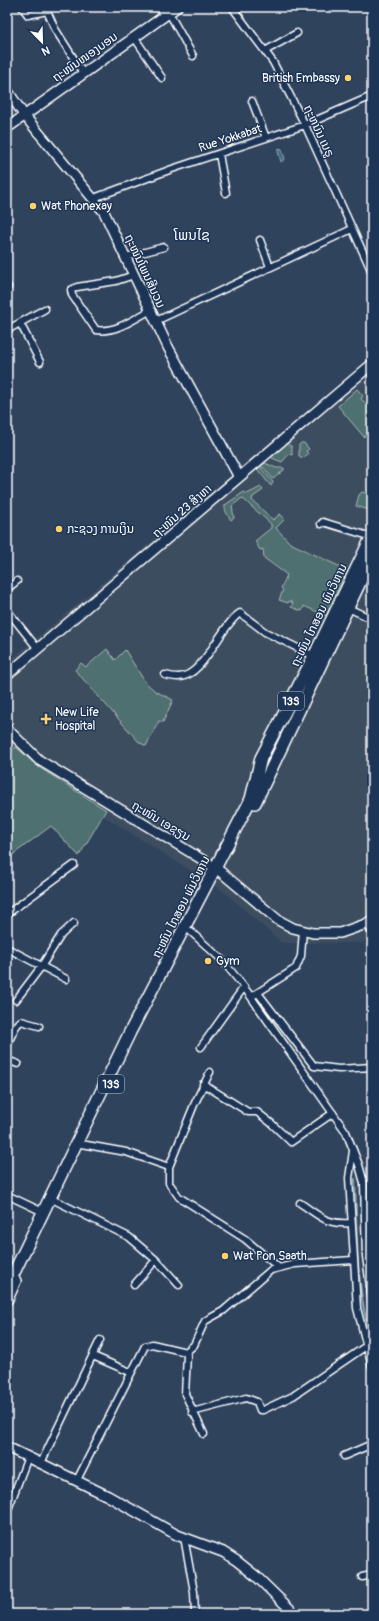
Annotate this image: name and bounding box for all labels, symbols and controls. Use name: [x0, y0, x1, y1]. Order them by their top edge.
north arrow: [22, 22, 62, 62]
street label: ຖະໜົນໜອງບອນ: [50, 29, 121, 85]
text: N: [39, 43, 52, 58]
place label: British Embassy: [262, 71, 340, 86]
marker: British Embassy: [343, 73, 353, 83]
street label: ຖະຫນົນ ເນຣູ: [300, 103, 337, 160]
street label: Rue Yokkabat: [197, 121, 264, 156]
place label: Wat Phonexay: [41, 199, 112, 214]
marker: Wat Phonexay: [28, 201, 38, 211]
district label: ໂພນໄຊ: [173, 227, 210, 244]
street label: ຖະໜົນໂພນສີນວນ: [121, 232, 168, 311]
street label: ຖະໜົນ 23 ສິງຫາ: [150, 482, 215, 541]
place label: ກະຊວງ ການເງິນ: [67, 522, 134, 537]
marker: ກະຊວງ ການເງິນ: [54, 524, 64, 534]
street label: ຖະໜົນ ໄກສອນ ພົມວິຫານ: [288, 561, 351, 669]
road number: 13S: [278, 692, 304, 710]
place label: New Life Hospital: [55, 705, 99, 734]
marker: New Life Hospital: [40, 713, 52, 725]
street label: ຖະໜົນ ເອຊຽນ: [129, 798, 193, 845]
street label: ຖະໜົນ ໄກສອນ ພົມວິຫານ: [149, 854, 214, 961]
place label: Gym: [216, 954, 240, 969]
marker: Gym: [203, 956, 213, 966]
road number: 13S: [98, 1075, 124, 1093]
place label: Wat Pon Saath: [233, 1249, 307, 1264]
marker: Wat Pon Saath: [220, 1251, 230, 1261]

